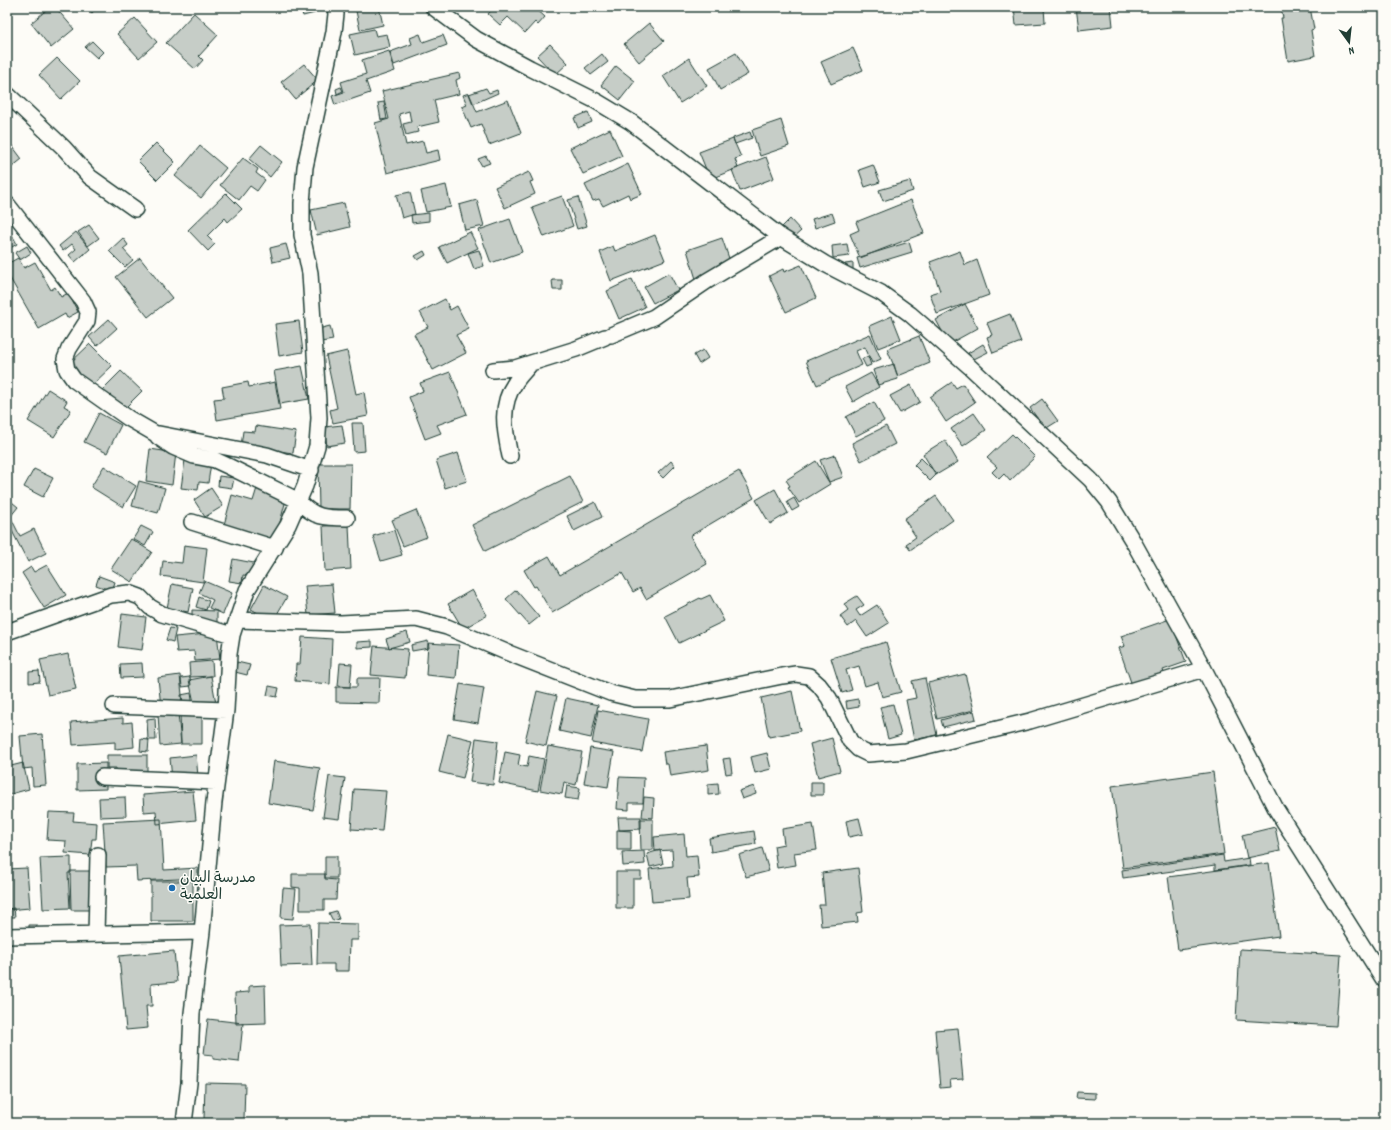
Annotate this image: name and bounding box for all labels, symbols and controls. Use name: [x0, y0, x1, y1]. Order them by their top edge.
north arrow: [1329, 22, 1369, 62]
text: N: [1346, 41, 1356, 58]
place label: مدرسة البيان العلمية: [180, 868, 256, 907]
marker: مدرسة البيان العلمية: [167, 883, 177, 893]

